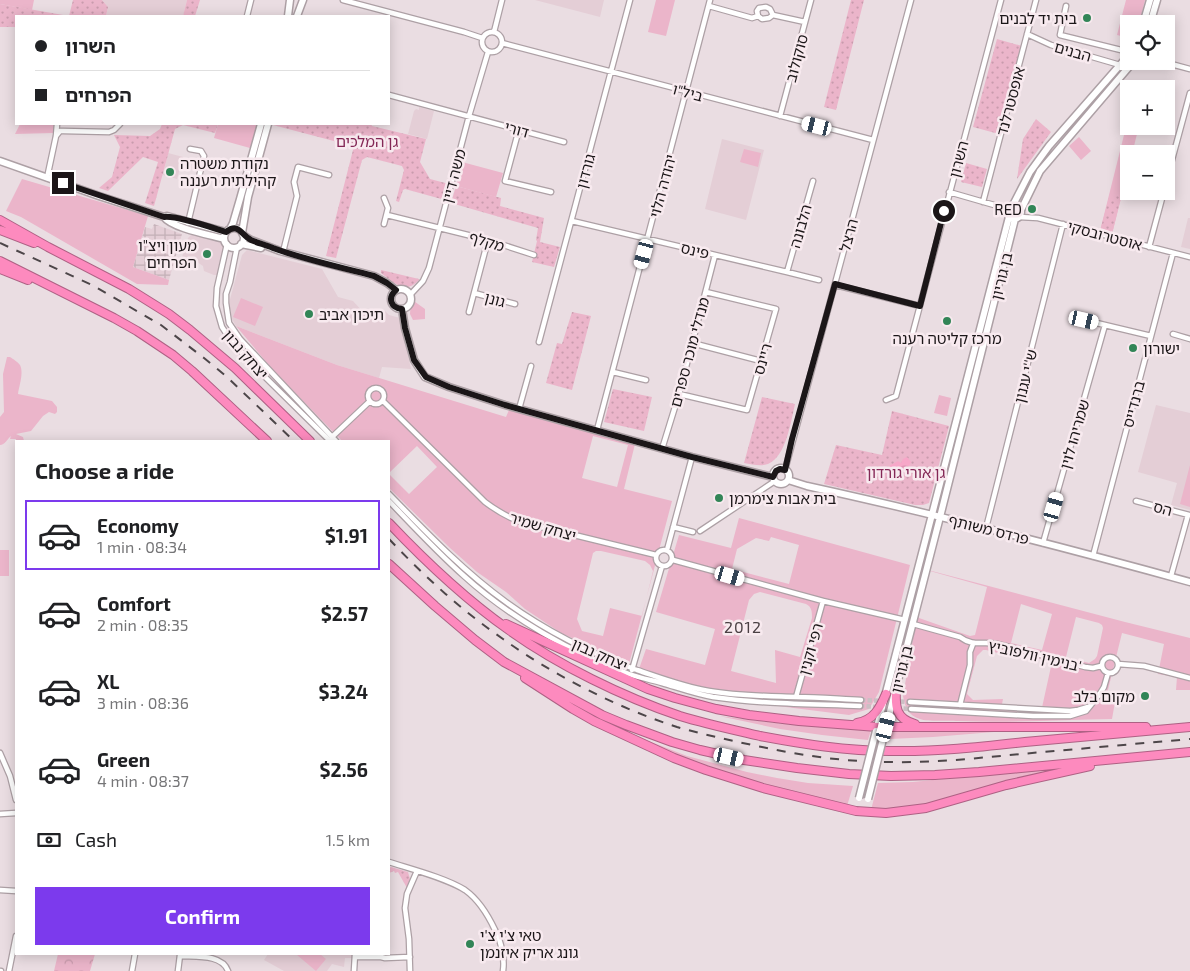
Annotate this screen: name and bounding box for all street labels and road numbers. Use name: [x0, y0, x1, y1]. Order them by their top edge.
street label: סוקולוב: [781, 32, 811, 84]
street label: הבנים: [1052, 37, 1094, 65]
street label: אופסטרלנד: [992, 64, 1028, 138]
street label: ביל"ו: [671, 79, 706, 105]
street label: דורי: [503, 117, 531, 141]
street label: השרון: [944, 139, 972, 179]
street label: משה דיין: [437, 147, 469, 205]
street label: גורדון: [572, 151, 598, 190]
street label: יהודה הלוי: [645, 152, 679, 220]
street label: הלבונה: [785, 202, 815, 250]
street label: אוסטרובסקי: [1066, 216, 1144, 254]
street label: הרצל: [835, 217, 861, 253]
street label: מקלף: [467, 227, 507, 255]
street label: פינס: [679, 238, 711, 262]
street label: בן גוריון: [986, 250, 1016, 302]
street label: גונן: [483, 288, 508, 310]
street label: מנדלי מוכר ספרים: [666, 295, 712, 409]
street label: יצחק נבון: [220, 326, 272, 382]
street label: ריינס: [749, 341, 775, 377]
street label: ש''י עגנון: [1010, 347, 1040, 405]
street label: ברנדייס: [1118, 378, 1148, 430]
street label: שמריהו לוין: [1055, 397, 1093, 471]
street label: הס: [1151, 497, 1175, 519]
street label: יצחק שמיר: [508, 508, 578, 544]
street label: פרדס משותף: [947, 510, 1031, 548]
street label: רפי וקנין: [794, 621, 826, 677]
street label: יצחק נבון: [569, 634, 631, 674]
street label: בנימין וולפוביץ': [987, 636, 1083, 674]
street label: בן גוריון: [886, 643, 916, 695]

